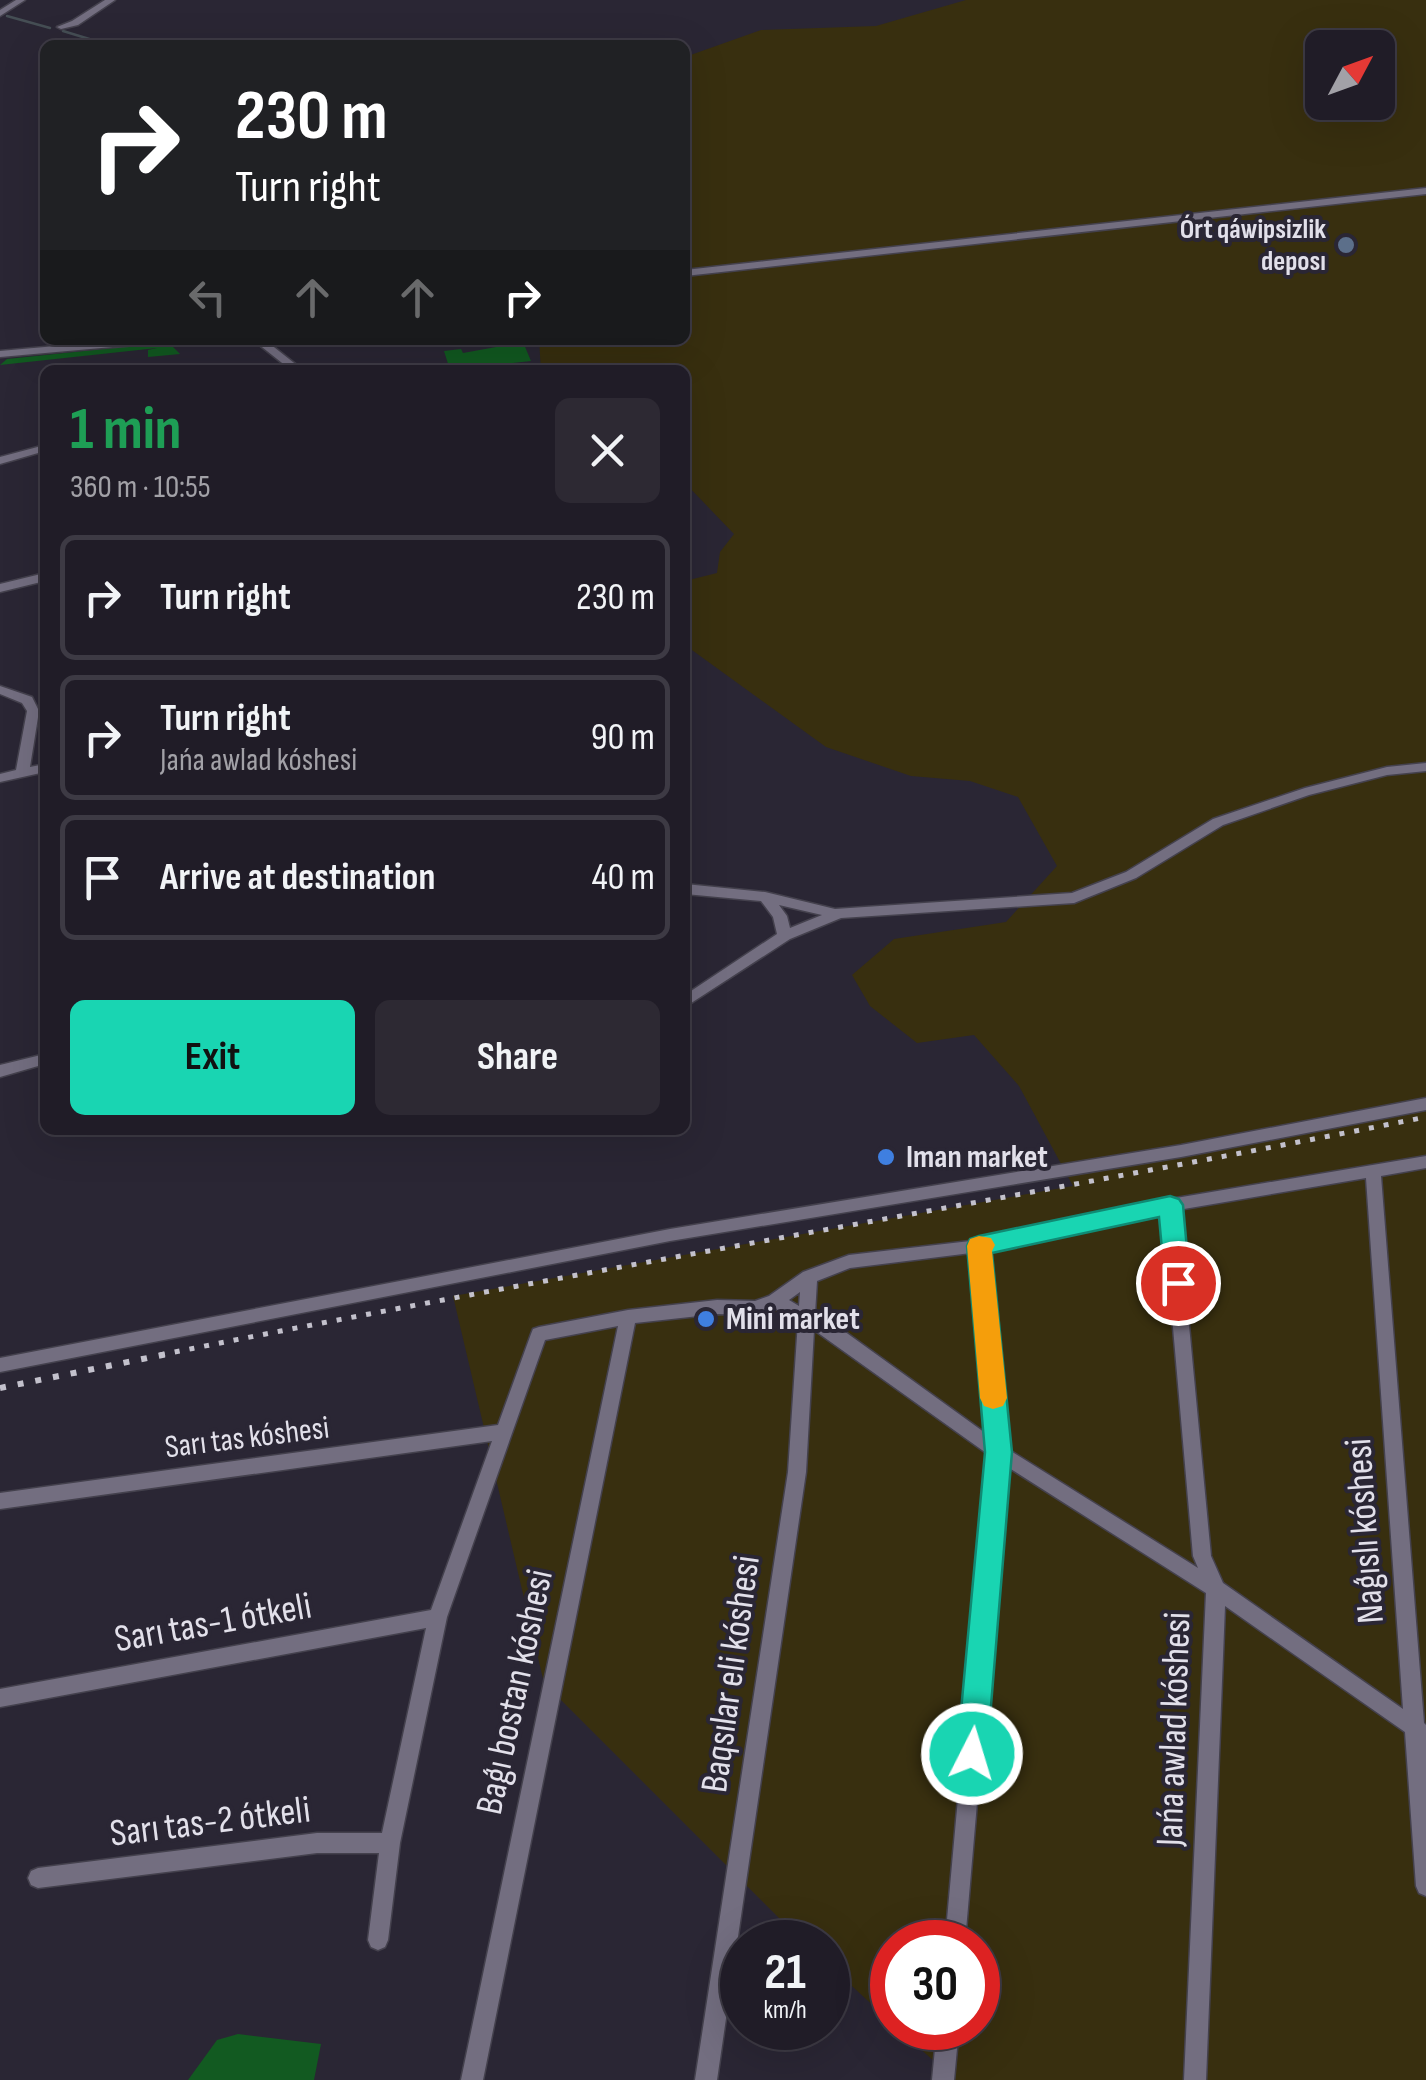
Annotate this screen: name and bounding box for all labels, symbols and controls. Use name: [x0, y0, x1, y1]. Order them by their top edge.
north arrow: [1305, 30, 1395, 120]
map controls: [1305, 30, 1395, 120]
text: 230 m: [235, 75, 388, 159]
icon: right: [70, 80, 200, 210]
text: Turn right: [235, 160, 381, 215]
place label: Órt qáwipsizlik deposı: [1180, 213, 1326, 278]
marker: Órt qáwipsizlik deposı: [1335, 234, 1357, 256]
icon: left: [180, 270, 235, 325]
icon: ahead: [285, 270, 340, 325]
icon: ahead: [390, 270, 445, 325]
icon: right: [495, 270, 550, 325]
text: 1 min: [70, 394, 182, 466]
button: close: [555, 398, 660, 503]
text: 360 m · 10:55: [70, 468, 211, 507]
icon: right: [75, 570, 130, 625]
text: Turn right: [160, 575, 291, 620]
text: 230 m: [576, 575, 655, 620]
text: Turn right: [160, 696, 291, 741]
icon: right: [75, 710, 130, 765]
text: 90 m: [591, 715, 655, 760]
text: Jańa awlad kóshesi: [160, 741, 357, 780]
icon: arrive: [75, 850, 130, 905]
text: Arrive at destination: [160, 855, 435, 900]
text: 40 m: [592, 855, 655, 900]
button: Exit: [70, 1000, 355, 1115]
button: Share: [375, 1000, 660, 1115]
place label: Iman market: [906, 1138, 1048, 1177]
marker: Iman market: [875, 1146, 897, 1168]
pin: [1136, 1241, 1221, 1326]
icon: arrive: [1151, 1256, 1206, 1311]
place label: Mini market: [726, 1300, 860, 1339]
marker: Mini market: [695, 1308, 717, 1330]
street label: Sarı tas kóshesi: [163, 1409, 331, 1467]
street label: Naǵıslı kóshesi: [1336, 1437, 1394, 1625]
street label: Baqsılar eli kóshesi: [692, 1553, 770, 1795]
street label: Baǵı bostan kóshesi: [467, 1566, 563, 1818]
street label: Sarı tas-1 ótkeli: [111, 1584, 315, 1662]
street label: Jańa awlad kóshesi: [1147, 1611, 1201, 1848]
position arrow: [920, 1702, 1024, 1806]
street label: Sarı tas-2 ótkeli: [107, 1787, 313, 1857]
speed limit sign: 30: [870, 1920, 1000, 2050]
text: 21: [764, 1943, 806, 2003]
text: km/h: [763, 1995, 807, 2026]

